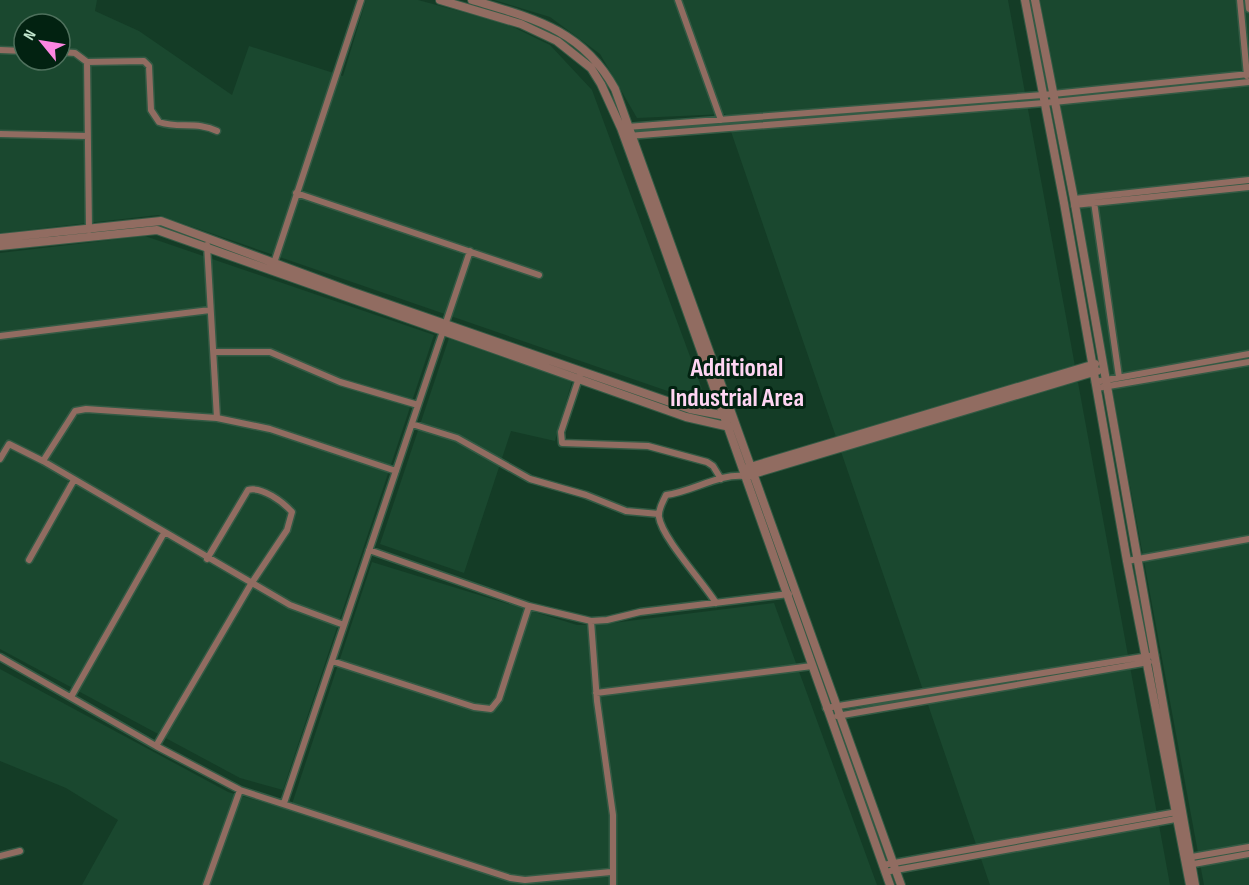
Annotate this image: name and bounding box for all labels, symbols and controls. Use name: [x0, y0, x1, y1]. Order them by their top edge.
north arrow: [12, 12, 72, 72]
text: N: [20, 27, 41, 44]
district label: Additional Industrial Area: [670, 353, 804, 414]

